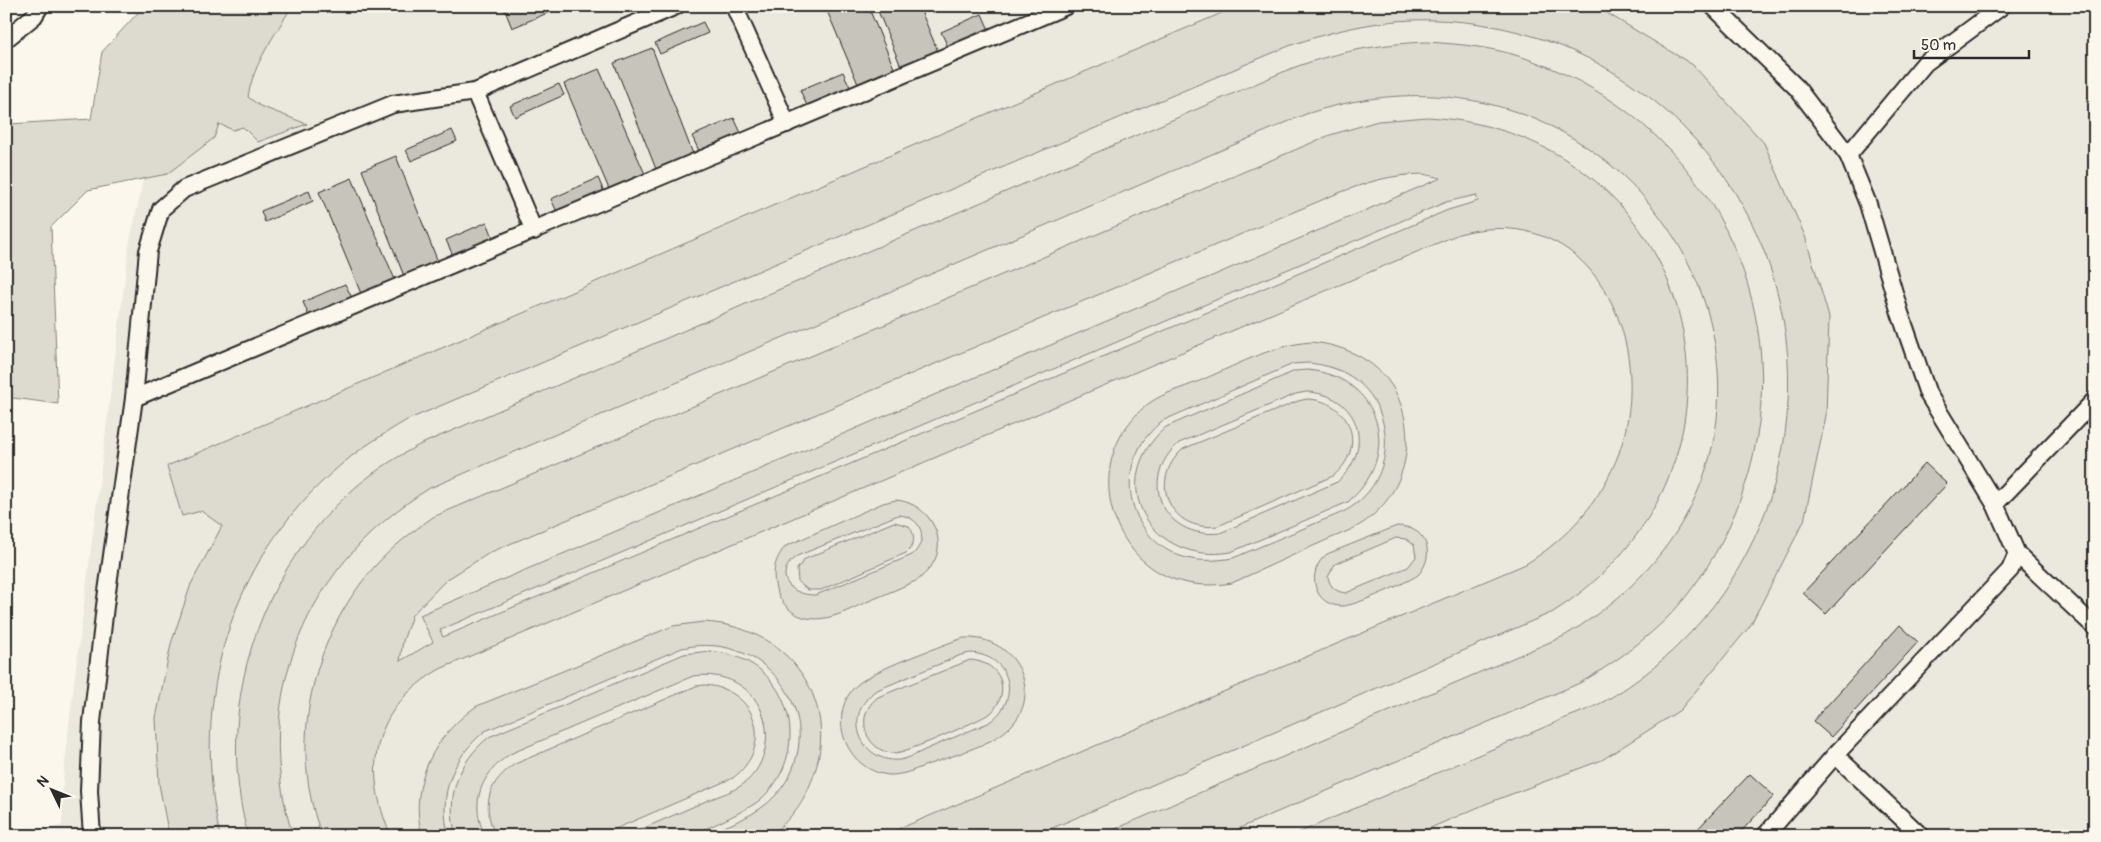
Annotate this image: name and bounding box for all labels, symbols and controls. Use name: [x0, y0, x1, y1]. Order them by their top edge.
scale bar: [1914, 28, 2028, 60]
text: 50 m: [1921, 36, 1956, 55]
north arrow: [28, 764, 78, 814]
text: N: [33, 772, 52, 791]

